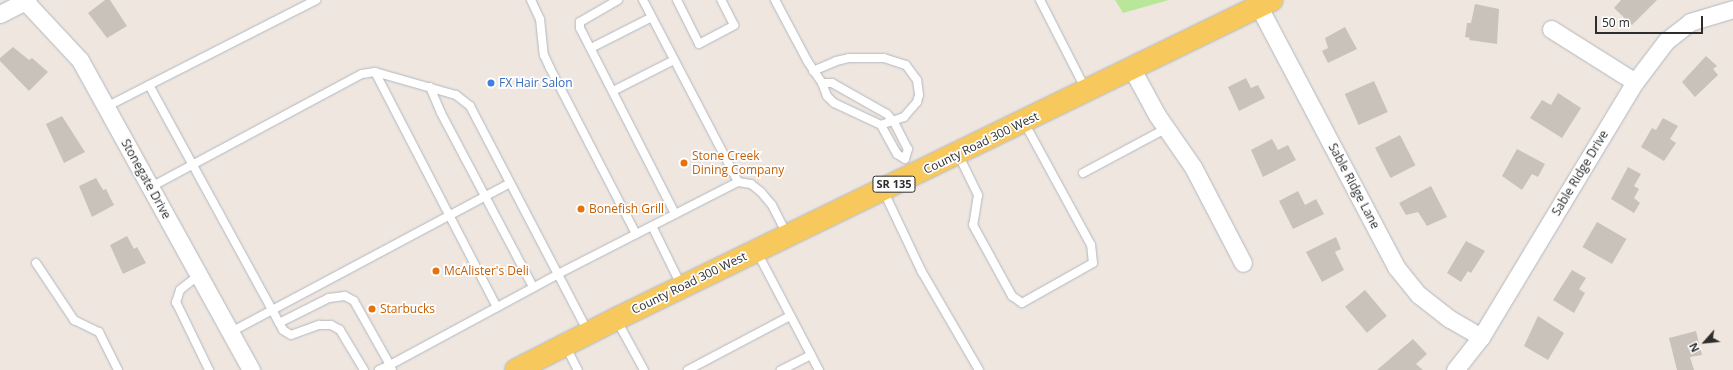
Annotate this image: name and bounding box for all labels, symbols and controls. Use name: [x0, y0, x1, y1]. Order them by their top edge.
scale bar: [1597, 8, 1705, 34]
text: 50 m: [1602, 14, 1630, 31]
place label: FX Hair Salon: [499, 76, 573, 90]
marker: FX Hair Salon: [486, 78, 496, 88]
street label: County Road 300 West: [921, 109, 1041, 177]
street label: Sable Ridge Drive: [1549, 128, 1611, 218]
street label: Stonegate Drive: [118, 137, 174, 221]
street label: Sable Ridge Lane: [1325, 141, 1383, 231]
place label: Stone Creek Dining Company: [692, 149, 784, 177]
marker: Stone Creek Dining Company: [679, 158, 689, 168]
road number: SR 135: [872, 175, 916, 193]
place label: Bonefish Grill: [589, 202, 664, 216]
marker: Bonefish Grill: [576, 204, 586, 214]
street label: County Road 300 West: [629, 249, 749, 317]
place label: McAlister's Deli: [444, 264, 529, 278]
marker: McAlister's Deli: [431, 266, 441, 276]
place label: Starbucks: [380, 302, 435, 316]
marker: Starbucks: [367, 304, 377, 314]
north arrow: [1685, 322, 1725, 362]
text: N: [1685, 340, 1703, 355]

